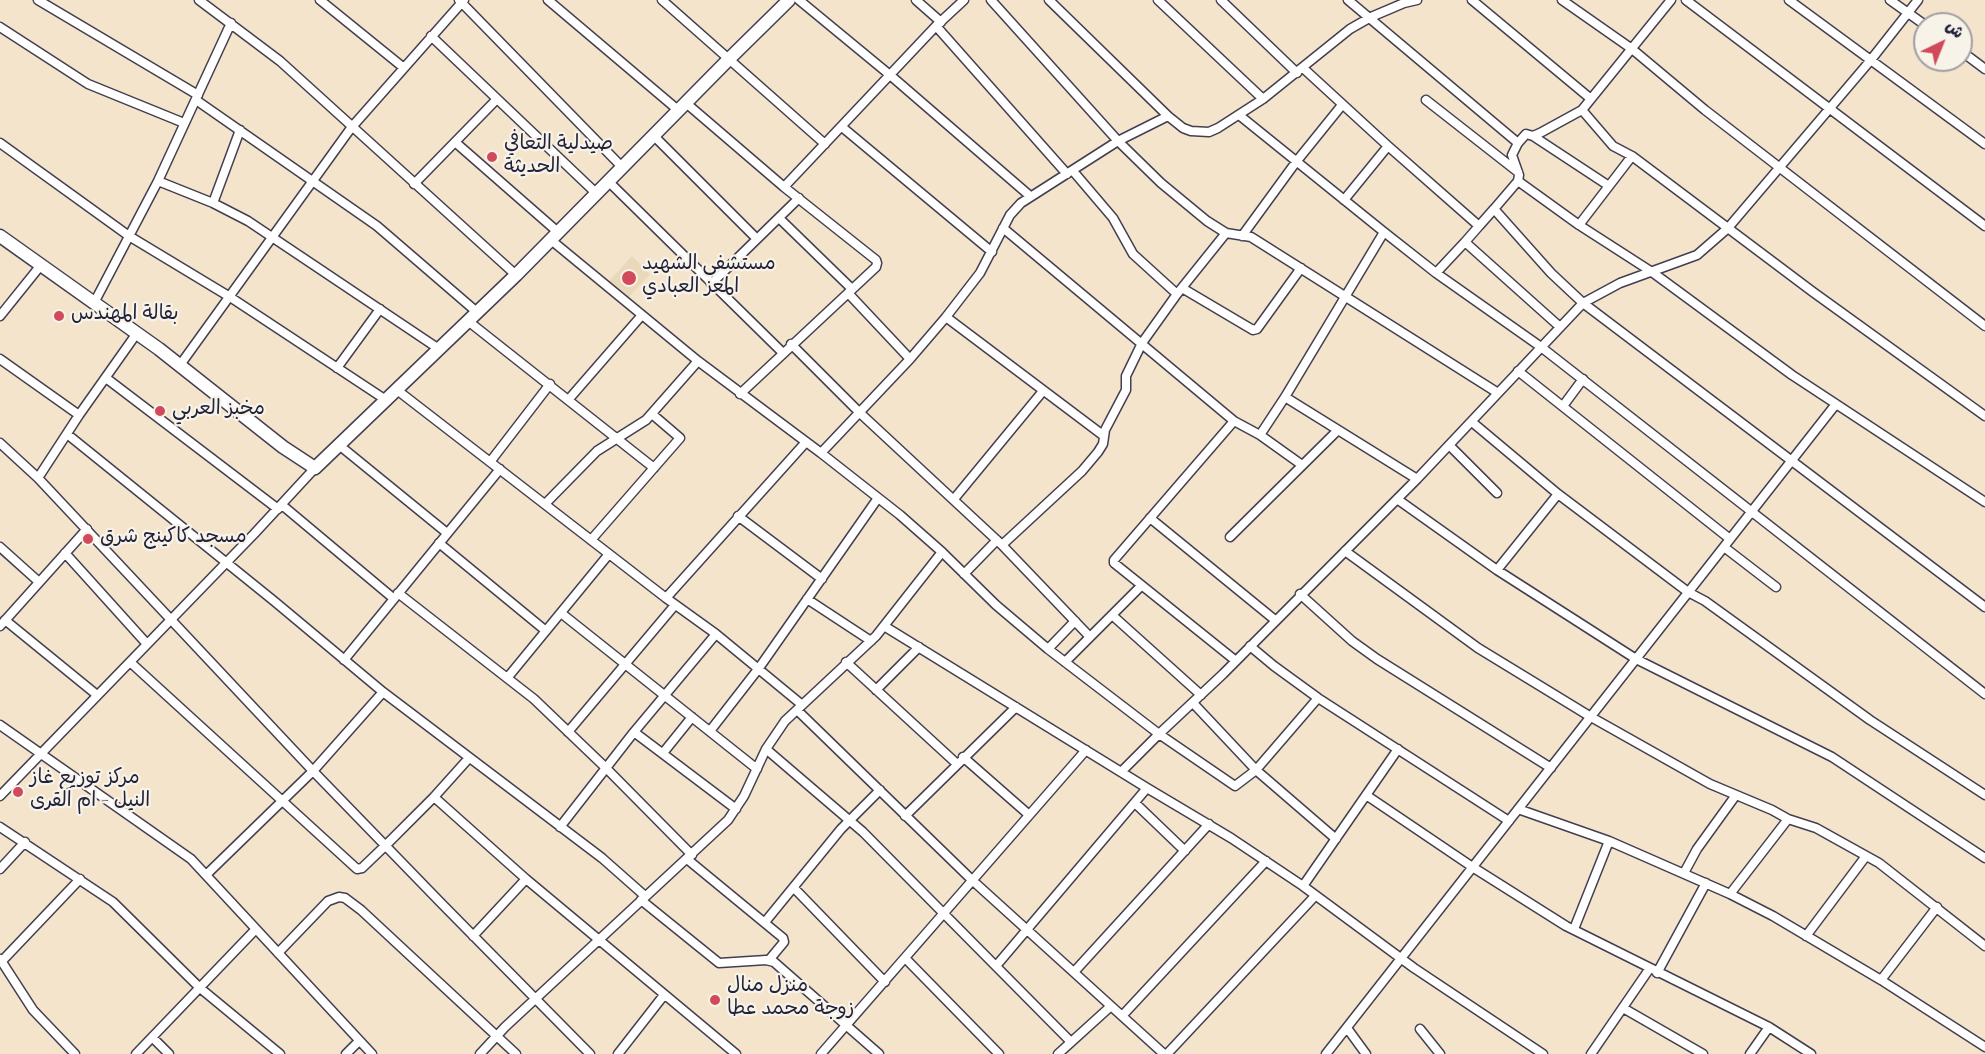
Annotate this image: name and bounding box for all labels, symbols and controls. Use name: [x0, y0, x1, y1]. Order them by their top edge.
north arrow: [1913, 12, 1973, 72]
text: ش: [1939, 16, 1969, 45]
place label: صيدلية التعافي الحديثة: [504, 134, 613, 181]
marker: صيدلية التعافي الحديثة: [485, 150, 499, 164]
place label: مستشفى الشهيد المعز العبادي: [642, 254, 776, 301]
marker: مستشفى الشهيد المعز العبادي: [620, 269, 638, 287]
place label: بقالة المهندس: [71, 304, 179, 328]
marker: بقالة المهندس: [52, 309, 66, 323]
place label: مخبز العربي: [172, 399, 265, 423]
marker: مخبز العربي: [153, 404, 167, 418]
place label: مسجد كاكينج شرق: [100, 527, 247, 551]
marker: مسجد كاكينج شرق: [81, 532, 95, 546]
place label: مركز توزيع غاز النيل - ام القرى: [30, 768, 150, 815]
marker: مركز توزيع غاز النيل - ام القرى: [11, 785, 25, 799]
place label: منزل منال زوجة محمد عطا: [727, 976, 854, 1023]
marker: منزل منال زوجة محمد عطا: [708, 993, 722, 1007]

